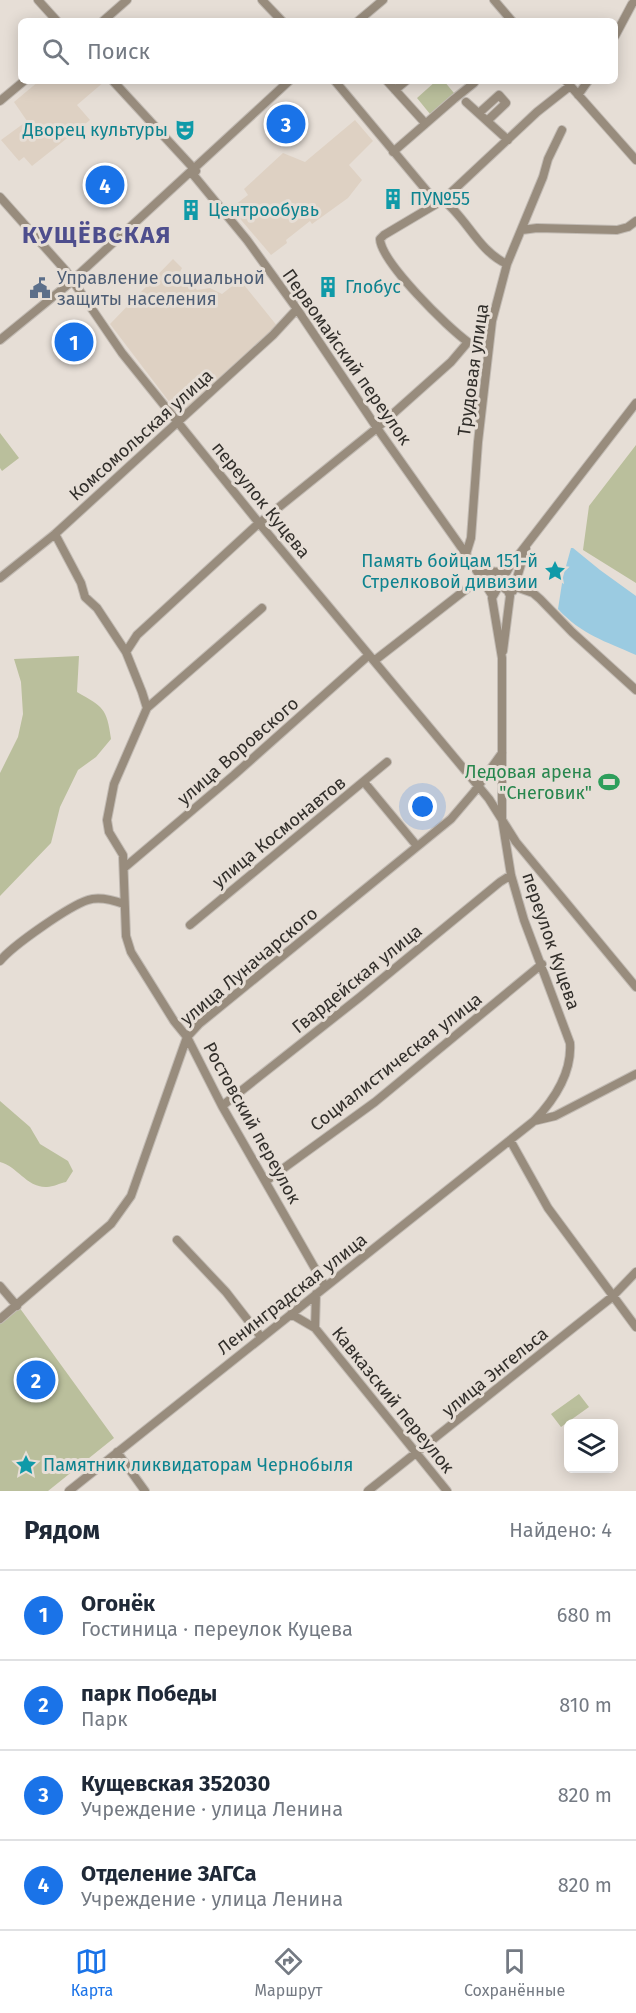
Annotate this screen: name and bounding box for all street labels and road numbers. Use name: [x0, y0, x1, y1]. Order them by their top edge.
street label: Первомайский переулок: [278, 265, 417, 450]
street label: Трудовая улица: [453, 302, 493, 438]
street label: Комсомольская улица: [64, 365, 218, 505]
street label: переулок Куцева: [207, 437, 315, 563]
street label: улица Воровского: [173, 692, 303, 810]
street label: улица Космонавтов: [208, 771, 350, 893]
street label: переулок Куцева: [517, 869, 585, 1013]
street label: улица Луначарского: [176, 902, 322, 1030]
street label: Гвардейская улица: [288, 920, 426, 1038]
street label: Социалистическая улица: [306, 988, 486, 1136]
street label: Ростовский переулок: [198, 1038, 306, 1208]
street label: Ленинградская улица: [213, 1229, 371, 1359]
street label: Кавказский переулок: [327, 1322, 459, 1478]
street label: улица Энгельса: [438, 1323, 552, 1421]

